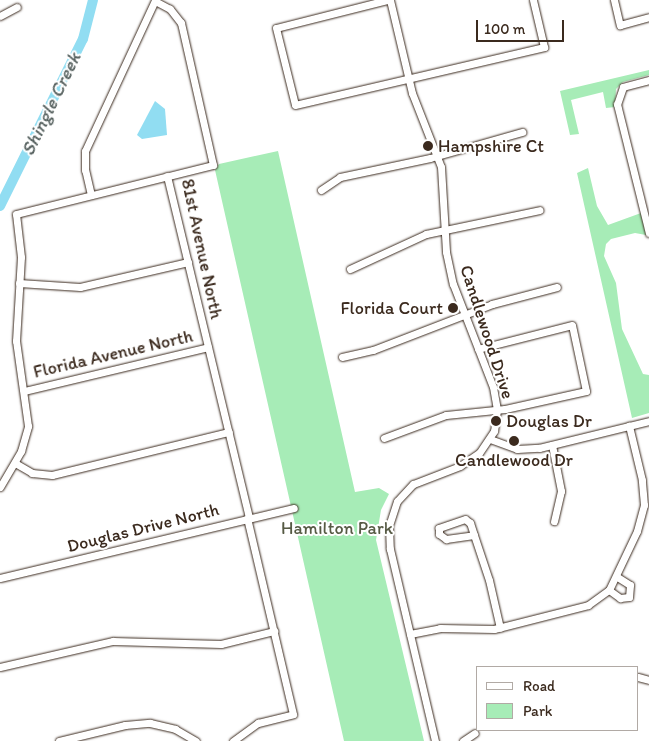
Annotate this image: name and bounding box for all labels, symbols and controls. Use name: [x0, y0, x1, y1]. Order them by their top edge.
scale bar: [479, 10, 566, 42]
text: 100 m: [484, 20, 525, 38]
water label: Shingle Creek: [16, 49, 86, 159]
place label: Hampshire Ct: [438, 135, 544, 157]
marker: Hampshire Ct: [422, 140, 434, 152]
street label: 81st Avenue North: [177, 177, 227, 321]
street label: Candlewood Drive: [455, 262, 519, 402]
place label: Florida Court: [340, 297, 443, 319]
marker: Florida Court: [447, 302, 459, 314]
street label: Florida Avenue North: [31, 325, 195, 383]
place label: Douglas Dr: [506, 410, 592, 432]
marker: Douglas Dr: [490, 415, 502, 427]
marker: Candlewood Dr: [508, 435, 520, 447]
place label: Candlewood Dr: [455, 449, 573, 471]
street label: Douglas Drive North: [65, 499, 221, 557]
park label: Hamilton Park: [281, 517, 393, 539]
legend: [477, 666, 639, 731]
text: Road: [523, 677, 555, 695]
text: Park: [523, 702, 553, 720]

